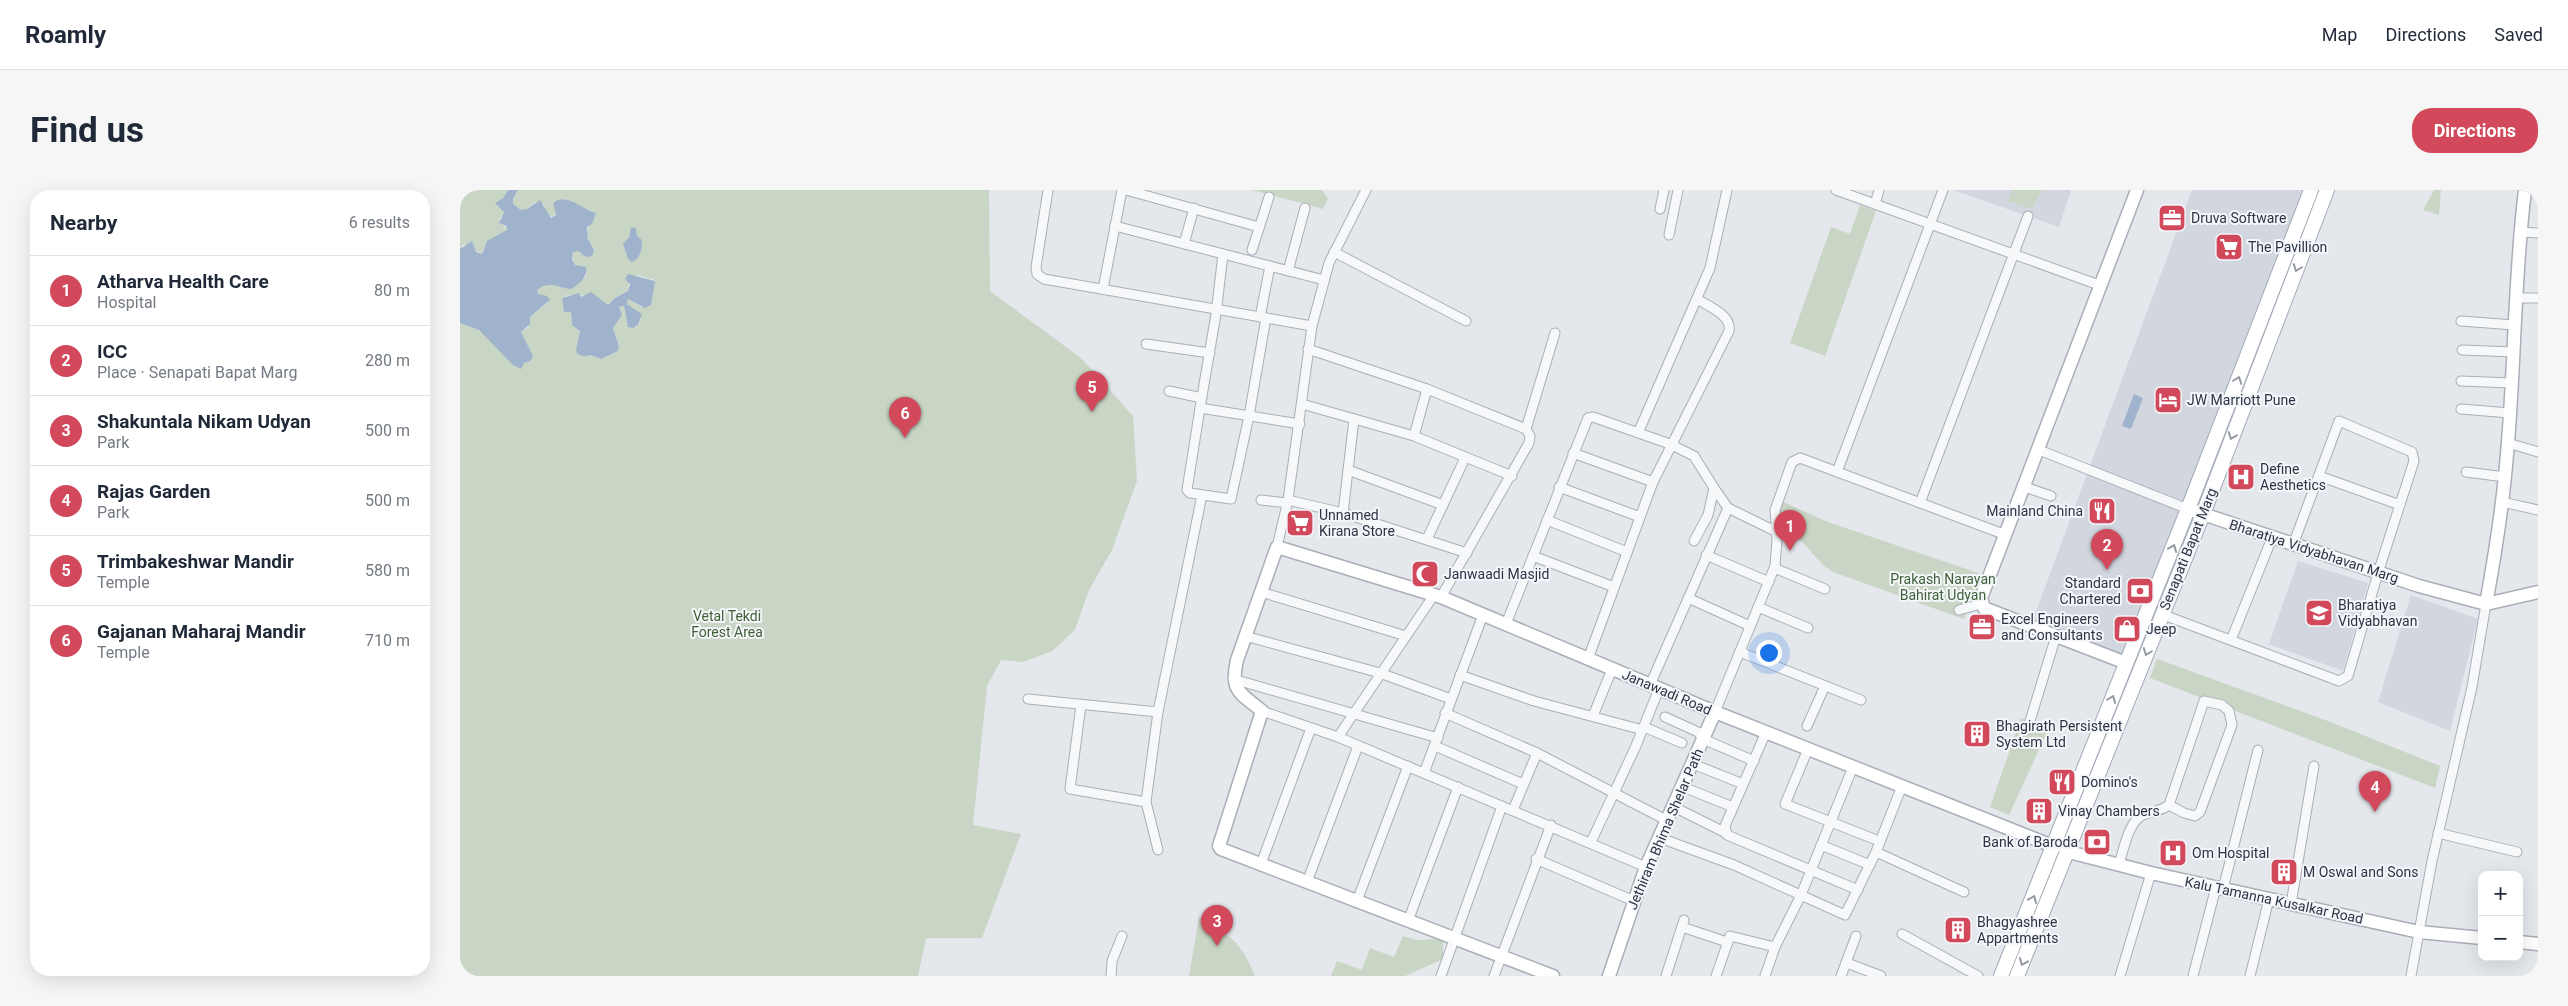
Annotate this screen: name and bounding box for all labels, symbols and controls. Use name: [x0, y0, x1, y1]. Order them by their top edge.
text: Roamly: [25, 21, 106, 49]
text: Map: [2322, 24, 2357, 45]
text: Directions: [2385, 24, 2466, 45]
text: Saved: [2494, 24, 2543, 45]
button: Directions: [2412, 108, 2538, 153]
text: Find us: [30, 110, 144, 151]
office icon: Druva Software: [2157, 203, 2187, 233]
place label: Druva Software: [2191, 210, 2286, 226]
text: Nearby: [50, 211, 117, 235]
text: 6 results: [349, 213, 410, 232]
supermarket icon: The Pavillion: [2214, 232, 2244, 262]
place label: The Pavillion: [2248, 239, 2327, 255]
one-way arrow: [2293, 263, 2303, 272]
text: Atharva Health Care: [97, 270, 269, 293]
text: 1: [61, 281, 71, 300]
text: 80 m: [374, 281, 410, 300]
text: Hospital: [97, 293, 157, 312]
text: ICC: [97, 340, 127, 363]
text: 2: [61, 351, 71, 370]
text: 280 m: [365, 351, 410, 370]
text: Place · Senapati Bapat Marg: [97, 363, 297, 382]
pin: 5: [1076, 371, 1108, 412]
one-way arrow: [2232, 376, 2242, 385]
hotel icon: JW Marriott Pune: [2153, 385, 2183, 415]
place label: JW Marriott Pune: [2187, 392, 2296, 408]
pin: 6: [889, 397, 921, 438]
text: Shakuntala Nikam Udyan: [97, 410, 311, 433]
text: 3: [61, 421, 71, 440]
text: 500 m: [365, 421, 410, 440]
one-way arrow: [2228, 431, 2239, 440]
text: Park: [97, 433, 129, 452]
place label: Define Aesthetics: [2260, 461, 2326, 493]
hospital icon: Define Aesthetics: [2226, 462, 2256, 492]
text: Rajas Garden: [97, 480, 210, 503]
street label: Senapati Bapat Marg: [2156, 486, 2220, 612]
text: 4: [61, 491, 71, 510]
text: 500 m: [365, 491, 410, 510]
restaurant icon: Mainland China: [2087, 496, 2117, 526]
text: Park: [97, 503, 129, 522]
place label: Mainland China: [1986, 503, 2083, 519]
place label: Unnamed Kirana Store: [1319, 507, 1395, 539]
supermarket icon: Unnamed Kirana Store: [1285, 508, 1315, 538]
pin: 1: [1774, 510, 1806, 551]
street label: Bharatiya Vidyabhavan Marg: [2227, 516, 2401, 586]
pin: 2: [2091, 529, 2123, 570]
one-way arrow: [2166, 544, 2177, 553]
text: Trimbakeshwar Mandir: [97, 550, 294, 573]
mosque icon: Janwaadi Masjid: [1410, 559, 1440, 589]
text: 5: [61, 561, 71, 580]
text: 580 m: [365, 561, 410, 580]
place label: Janwaadi Masjid: [1444, 566, 1549, 582]
park label: Prakash Narayan Bahirat Udyan: [1890, 571, 1996, 603]
text: Temple: [97, 573, 150, 592]
place label: Standard Chartered: [2060, 575, 2121, 607]
bank icon: Standard Chartered: [2125, 576, 2155, 606]
place label: Bharatiya Vidyabhavan: [2338, 597, 2417, 629]
school or university icon: Bharatiya Vidyabhavan: [2304, 598, 2334, 628]
park label: Vetal Tekdi Forest Area: [691, 608, 763, 640]
place label: Excel Engineers and Consultants: [2001, 611, 2103, 643]
office icon: Excel Engineers and Consultants: [1967, 612, 1997, 642]
shop icon: Jeep: [2112, 614, 2142, 644]
text: Gajanan Maharaj Mandir: [97, 620, 306, 643]
place label: Jeep: [2146, 621, 2177, 637]
text: 6: [61, 631, 71, 650]
text: 710 m: [365, 631, 410, 650]
your location: [1756, 640, 1782, 666]
text: Temple: [97, 643, 150, 662]
one-way arrow: [2143, 648, 2153, 656]
street label: Janawadi Road: [1620, 666, 1714, 718]
one-way arrow: [2106, 695, 2117, 704]
place label: Bhagirath Persistent System Ltd: [1996, 718, 2123, 750]
building icon: Bhagirath Persistent System Ltd: [1962, 719, 1992, 749]
street label: Jethiram Bhima Shelar Path: [1624, 746, 1706, 912]
restaurant icon: Domino's: [2047, 767, 2077, 797]
pin: 4: [2359, 771, 2391, 812]
place label: Domino's: [2081, 774, 2138, 790]
building icon: Vinay Chambers: [2024, 796, 2054, 826]
place label: Vinay Chambers: [2058, 803, 2160, 819]
bank icon: Bank of Baroda: [2082, 827, 2112, 857]
place label: Bank of Baroda: [1983, 834, 2078, 850]
hospital icon: Om Hospital: [2158, 838, 2188, 868]
place label: Om Hospital: [2192, 845, 2269, 861]
building icon: M Oswal and Sons: [2269, 857, 2299, 887]
place label: M Oswal and Sons: [2303, 864, 2419, 880]
map controls: [2478, 871, 2523, 961]
button: +: [2478, 871, 2523, 916]
street label: Kalu Tamanna Kusalkar Road: [2183, 873, 2365, 927]
one-way arrow: [2027, 895, 2037, 904]
pin: 3: [1201, 905, 1233, 946]
place label: Bhagyashree Appartments: [1977, 914, 2058, 946]
building icon: Bhagyashree Appartments: [1943, 915, 1973, 945]
button: −: [2478, 916, 2523, 961]
one-way arrow: [2019, 957, 2030, 966]

